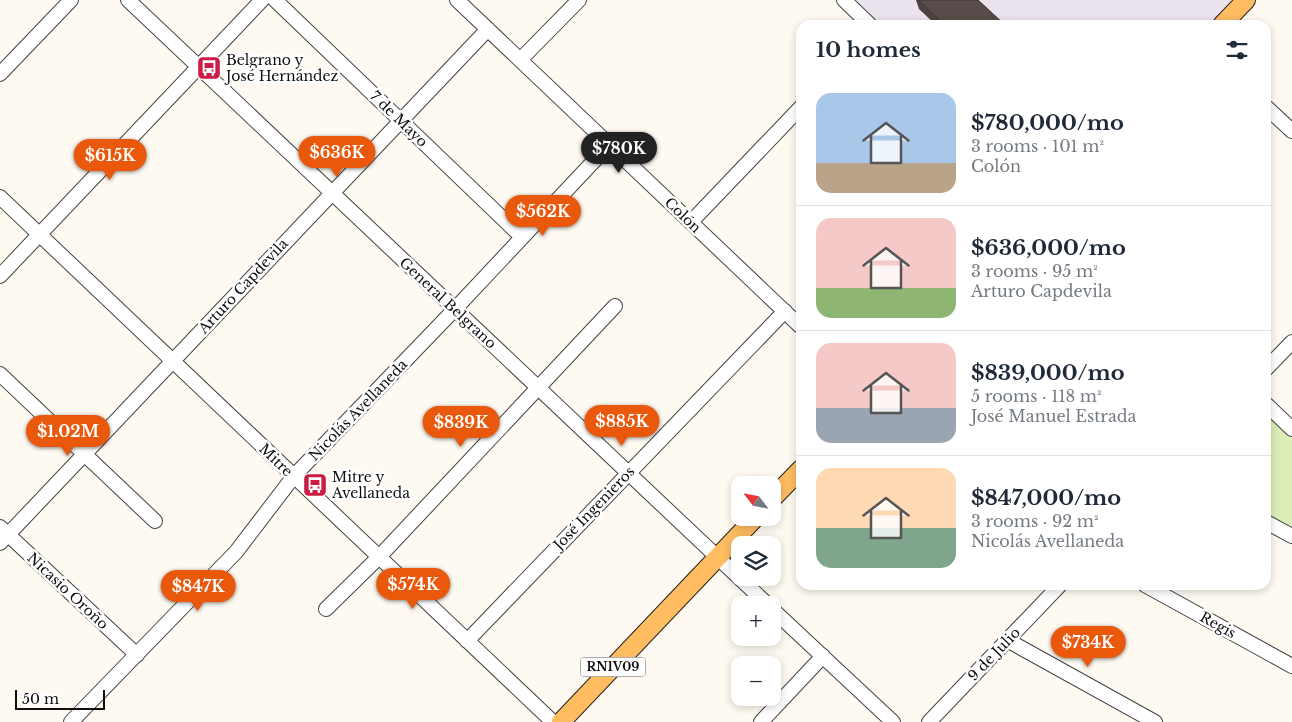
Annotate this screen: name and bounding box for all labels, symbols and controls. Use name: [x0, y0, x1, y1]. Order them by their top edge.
icon: filters: [1223, 36, 1251, 64]
text: 10 homes: [816, 37, 921, 63]
place label: Belgrano y José Hernández: [224, 51, 339, 85]
bus stop icon: Belgrano y José Hernández: [196, 55, 222, 81]
street label: 7 de Mayo: [366, 87, 432, 151]
text: $780,000/mo: [971, 110, 1124, 136]
icon: home: [856, 113, 916, 173]
pin: $780K: [584, 132, 654, 174]
pin: $636K: [302, 136, 372, 178]
text: 3 rooms · 101 m²: [971, 136, 1104, 156]
pin: $615K: [75, 138, 145, 181]
text: $780K: [592, 138, 646, 158]
text: $636K: [309, 142, 365, 162]
text: $615K: [85, 145, 135, 165]
text: Colón: [971, 156, 1021, 176]
street label: Colón: [661, 193, 705, 237]
pin: $562K: [508, 194, 578, 237]
text: $562K: [516, 201, 570, 221]
street label: Arturo Capdevila: [194, 235, 292, 338]
text: $636,000/mo: [971, 235, 1126, 261]
icon: home: [856, 238, 916, 298]
street label: General Belgrano: [396, 254, 500, 352]
text: 3 rooms · 95 m²: [971, 261, 1098, 281]
text: Arturo Capdevila: [971, 281, 1112, 301]
street label: Nicolás Avellaneda: [305, 355, 411, 464]
text: $839,000/mo: [971, 360, 1125, 386]
icon: home: [856, 363, 916, 423]
text: 5 rooms · 118 m²: [971, 386, 1102, 406]
pin: $885K: [587, 404, 657, 447]
pin: $839K: [426, 406, 496, 448]
text: José Manuel Estrada: [971, 406, 1136, 426]
text: $885K: [595, 411, 649, 431]
text: $839K: [434, 412, 488, 432]
pin: $1.02M: [27, 414, 109, 457]
text: $1.02M: [37, 421, 99, 441]
street label: Mitre: [255, 440, 297, 480]
street label: José Ingenieros: [548, 463, 638, 555]
place label: Mitre y Avellaneda: [331, 468, 410, 502]
bus stop icon: Mitre y Avellaneda: [302, 472, 328, 498]
north arrow: [731, 476, 781, 526]
map controls: [731, 476, 781, 706]
text: $847,000/mo: [971, 485, 1121, 511]
icon: home: [856, 488, 916, 548]
text: 3 rooms · 92 m²: [971, 511, 1098, 531]
text: Nicolás Avellaneda: [971, 531, 1124, 551]
button: layers: [731, 536, 781, 586]
street label: Nicasio Oroño: [24, 549, 112, 633]
pin: $574K: [378, 568, 448, 610]
pin: $847K: [163, 570, 233, 612]
text: $574K: [387, 574, 439, 594]
text: $847K: [172, 576, 224, 596]
button: +: [731, 596, 781, 646]
street label: Regis: [1197, 608, 1239, 642]
street label: 9 de Julio: [964, 623, 1024, 685]
pin: $734K: [1053, 626, 1123, 668]
text: $734K: [1062, 632, 1114, 652]
button: −: [731, 656, 781, 706]
road number: RN1V09: [580, 658, 646, 676]
scale bar: [15, 687, 105, 710]
text: 50 m: [22, 690, 59, 708]

